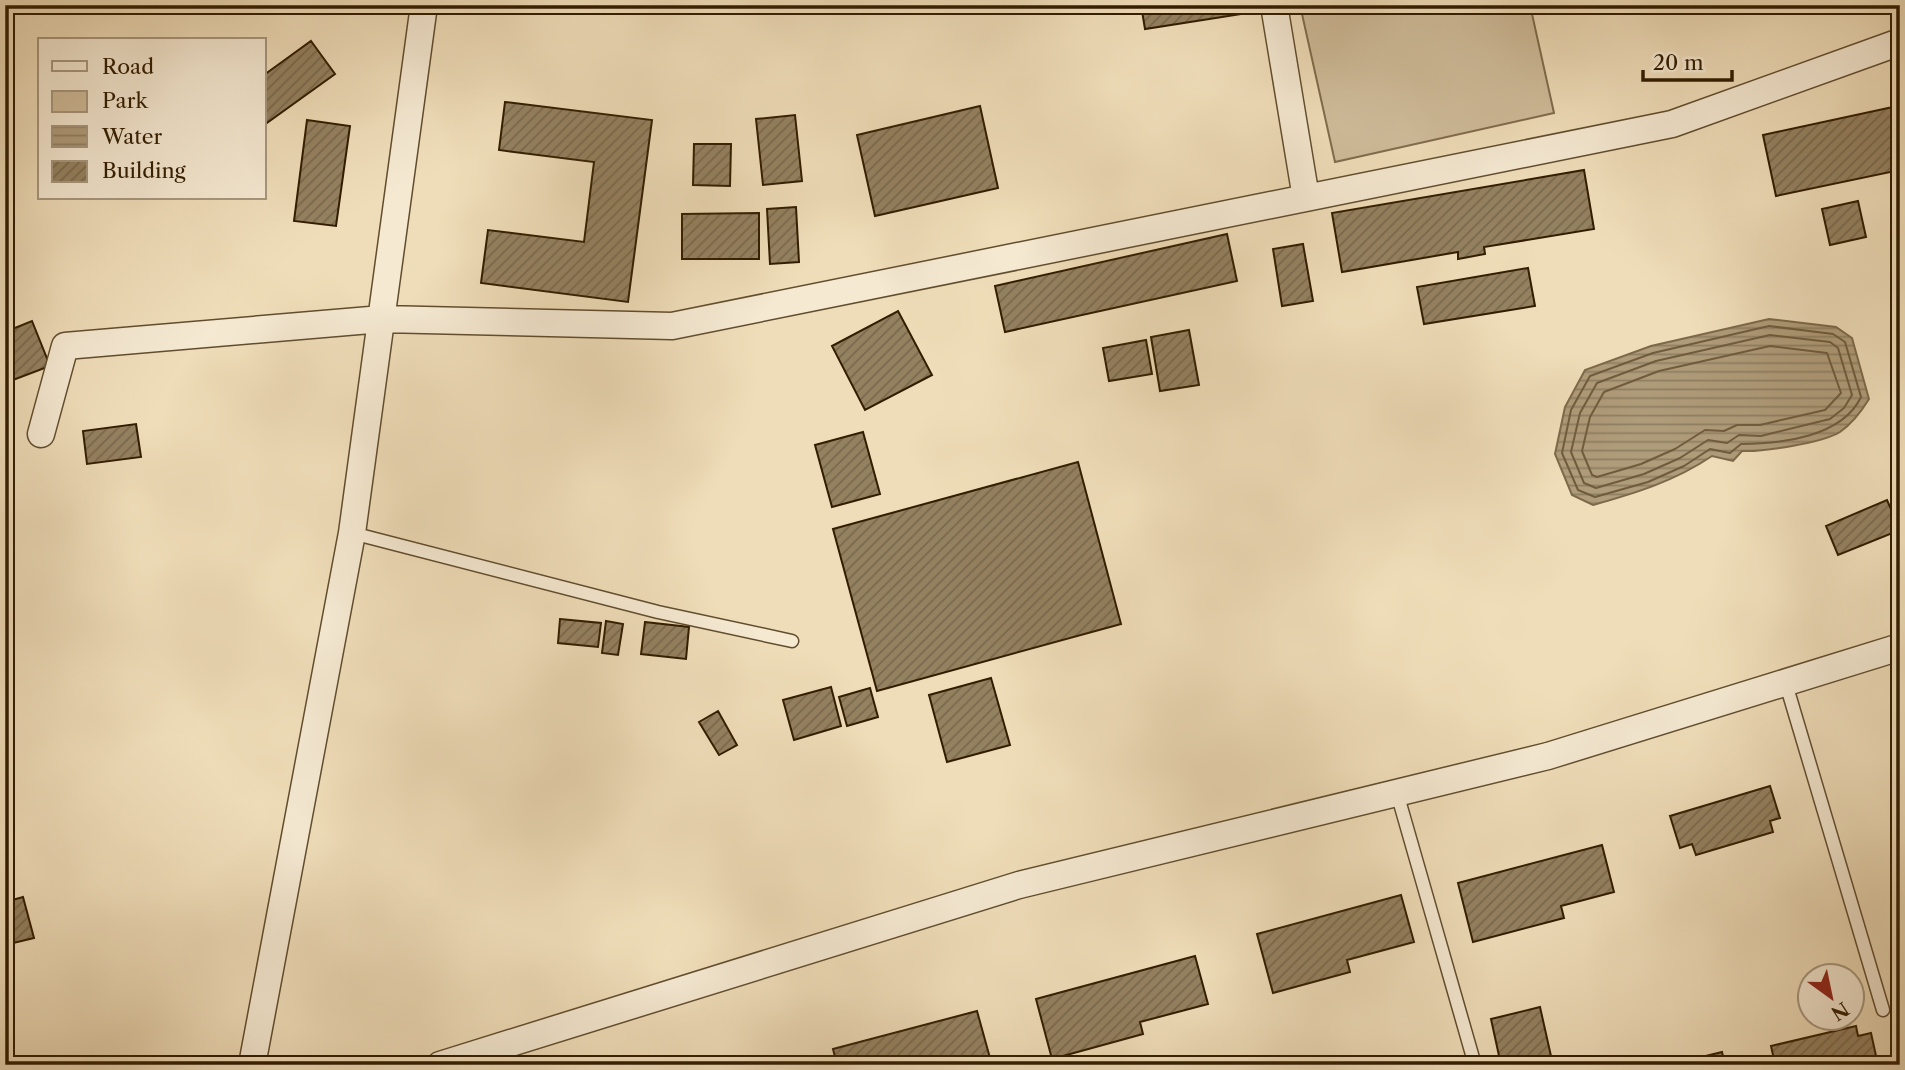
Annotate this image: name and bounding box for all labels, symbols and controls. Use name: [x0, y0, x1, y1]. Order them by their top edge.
legend: [38, 38, 266, 200]
scale bar: [1643, 38, 1732, 82]
text: 20 m: [1653, 50, 1704, 75]
text: Road: [102, 54, 154, 79]
text: Park: [102, 88, 148, 113]
text: Water: [101, 124, 162, 149]
text: Building: [102, 158, 187, 183]
north arrow: [1797, 962, 1867, 1032]
text: N: [1827, 997, 1853, 1025]

